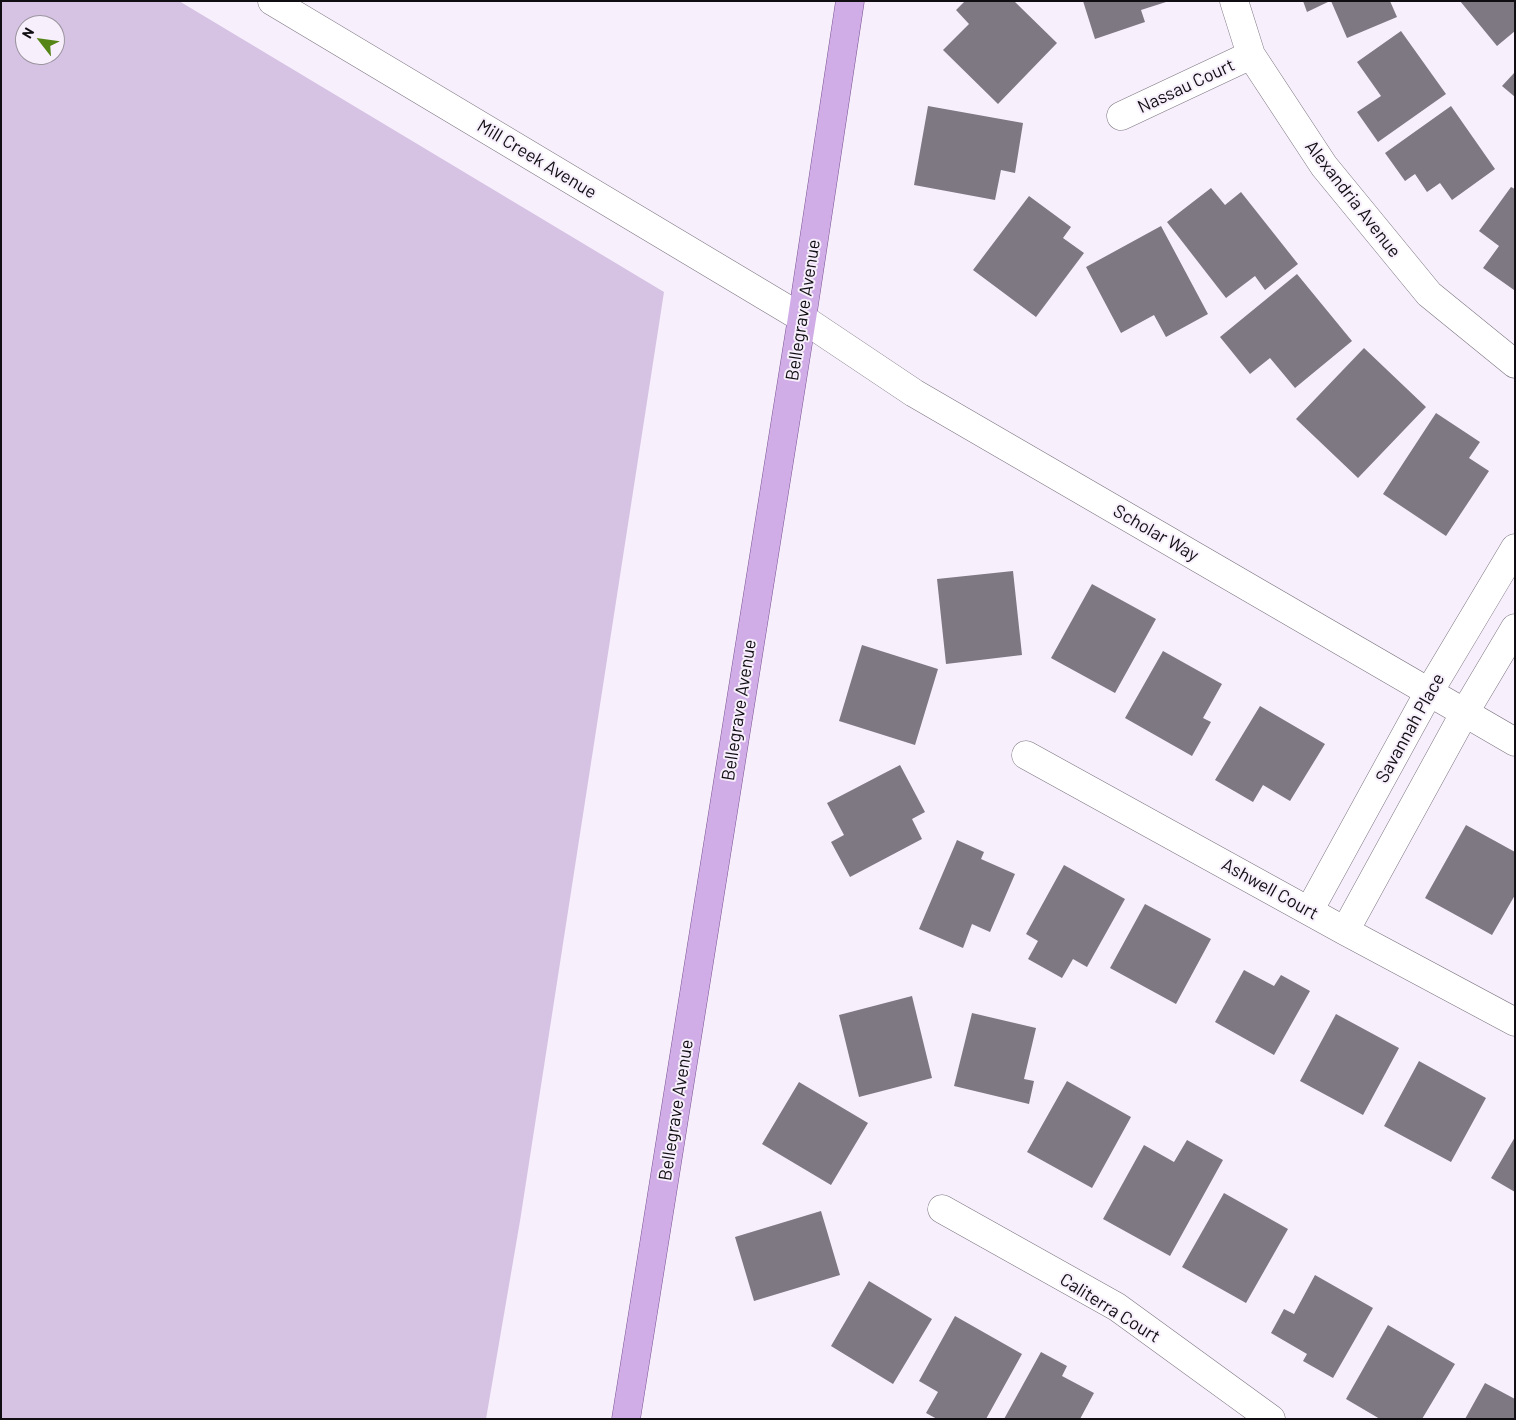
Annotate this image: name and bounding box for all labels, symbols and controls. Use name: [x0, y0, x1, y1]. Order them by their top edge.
north arrow: [15, 15, 65, 65]
text: N: [18, 24, 37, 41]
street label: Nassau Court: [1134, 54, 1238, 118]
street label: Mill Creek Avenue: [473, 115, 601, 203]
street label: Alexandria Avenue: [1301, 136, 1405, 262]
street label: Bellegrave Avenue: [781, 238, 825, 382]
street label: Scholar Way: [1109, 500, 1203, 566]
street label: Bellegrave Avenue: [717, 638, 761, 782]
street label: Savannah Place: [1371, 669, 1449, 787]
street label: Ashwell Court: [1218, 854, 1322, 924]
street label: Bellegrave Avenue: [654, 1038, 698, 1182]
street label: Caliterra Court: [1056, 1269, 1164, 1347]

